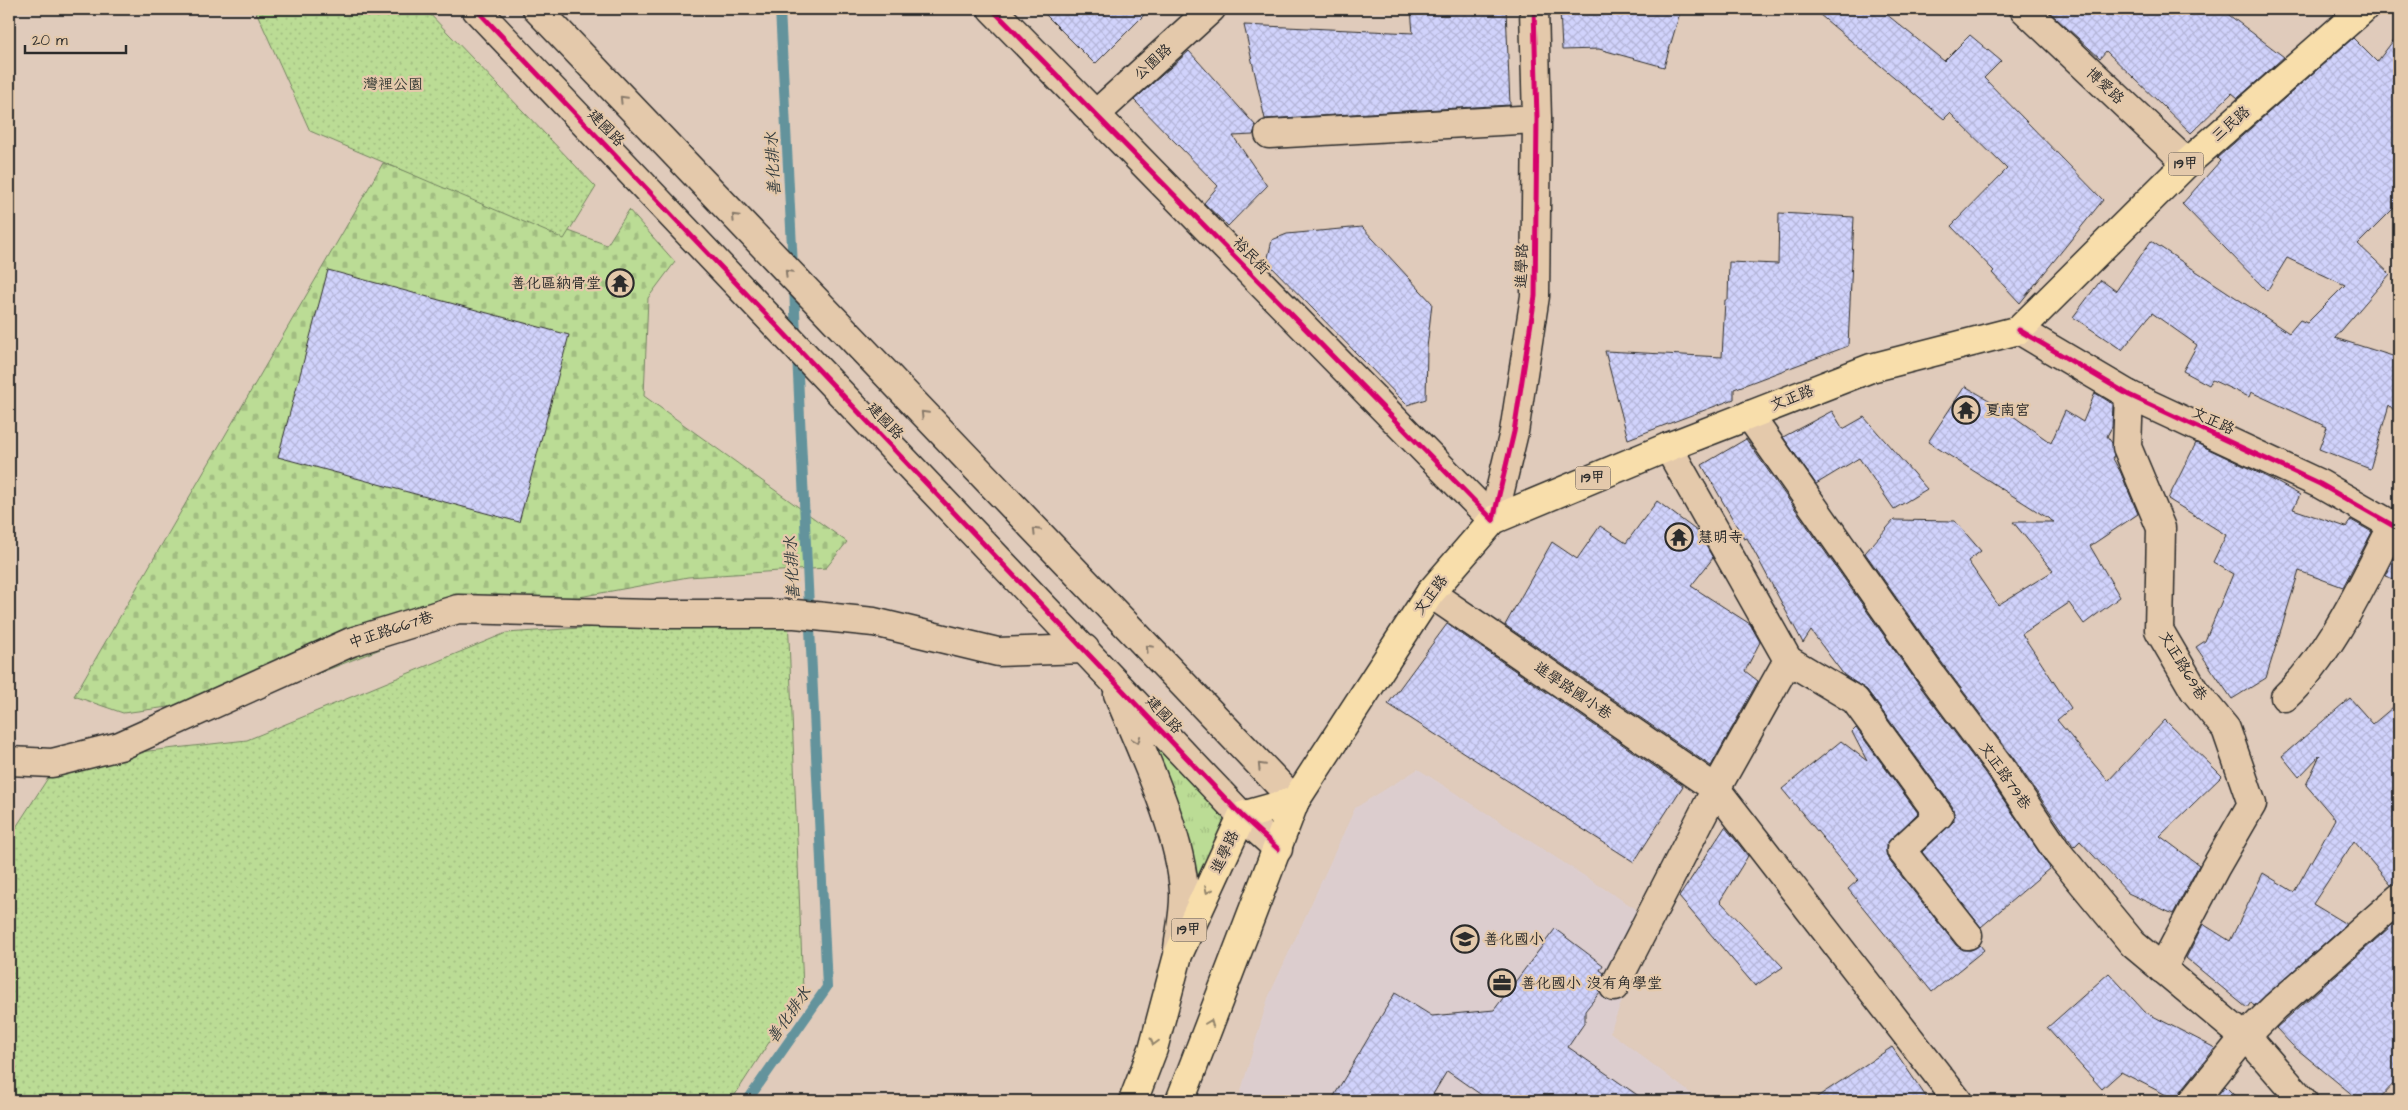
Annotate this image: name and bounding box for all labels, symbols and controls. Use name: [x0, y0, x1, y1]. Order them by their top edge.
scale bar: [25, 22, 126, 54]
text: 20 m: [32, 30, 68, 51]
street label: 公園路: [1129, 39, 1177, 85]
street label: 博愛路: [2081, 63, 2129, 109]
park label: 灣裡公園: [363, 74, 423, 95]
one-way arrow: [620, 96, 629, 105]
street label: 三民路: [2207, 101, 2255, 147]
street label: 建國路: [583, 105, 629, 151]
water label: 善化排水: [760, 130, 786, 197]
road number: 19甲: [2168, 152, 2204, 175]
one-way arrow: [732, 214, 741, 223]
street label: 裕民街: [1228, 233, 1274, 279]
street label: 進學路: [1511, 243, 1533, 289]
temple icon: 善化區納骨堂: [605, 268, 635, 298]
one-way arrow: [785, 269, 794, 278]
place label: 善化區納骨堂: [511, 273, 601, 294]
street label: 文正路: [1767, 380, 1817, 416]
temple icon: 夏南宮: [1951, 395, 1981, 425]
street label: 建國路: [862, 398, 908, 444]
place label: 夏南宮: [1985, 400, 2030, 421]
street label: 文正路: [2188, 402, 2238, 440]
one-way arrow: [921, 411, 930, 420]
road number: 19甲: [1576, 466, 1610, 489]
temple icon: 慧明寺: [1664, 522, 1694, 552]
place label: 慧明寺: [1698, 527, 1743, 548]
one-way arrow: [1033, 528, 1042, 537]
water label: 善化排水: [779, 534, 805, 601]
street label: 文正路: [1409, 571, 1453, 619]
street label: 中正路667巷: [346, 606, 436, 654]
street label: 文正路69巷: [2154, 627, 2212, 705]
one-way arrow: [1146, 645, 1155, 654]
street label: 進學路國小巷: [1530, 657, 1616, 725]
street label: 建國路: [1141, 691, 1187, 739]
one-way arrow: [1130, 735, 1141, 744]
street label: 文正路79巷: [1974, 738, 2036, 814]
one-way arrow: [1258, 762, 1267, 771]
street label: 進學路: [1206, 827, 1244, 877]
one-way arrow: [1204, 885, 1214, 894]
road number: 19甲: [1172, 918, 1206, 942]
school or university icon: 善化國小: [1450, 924, 1480, 954]
place label: 善化國小: [1484, 929, 1544, 950]
office icon: 善化國小 沒有角學堂: [1487, 968, 1517, 998]
place label: 善化國小 沒有角學堂: [1521, 973, 1662, 994]
water label: 善化排水: [762, 982, 817, 1048]
one-way arrow: [1204, 1019, 1215, 1028]
one-way arrow: [1150, 1038, 1160, 1046]

